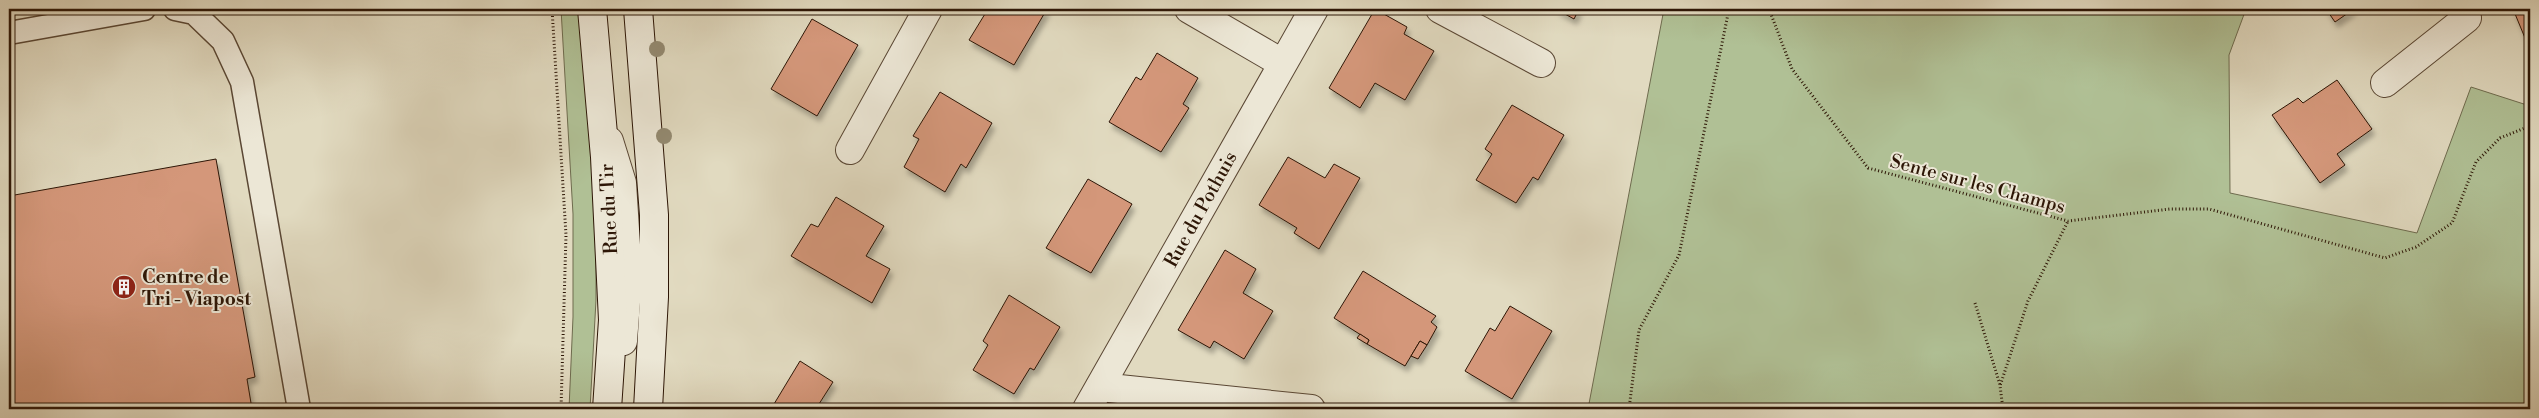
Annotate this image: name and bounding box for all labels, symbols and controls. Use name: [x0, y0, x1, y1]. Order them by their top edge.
street label: Rue du Pothuis: [1159, 147, 1243, 272]
street label: Sente sur les Champs: [1887, 149, 2068, 219]
street label: Rue du Tir: [595, 163, 623, 255]
place label: Centre de Tri - Viapost: [142, 265, 251, 311]
building icon: Centre de Tri - Viapost: [111, 274, 137, 300]

